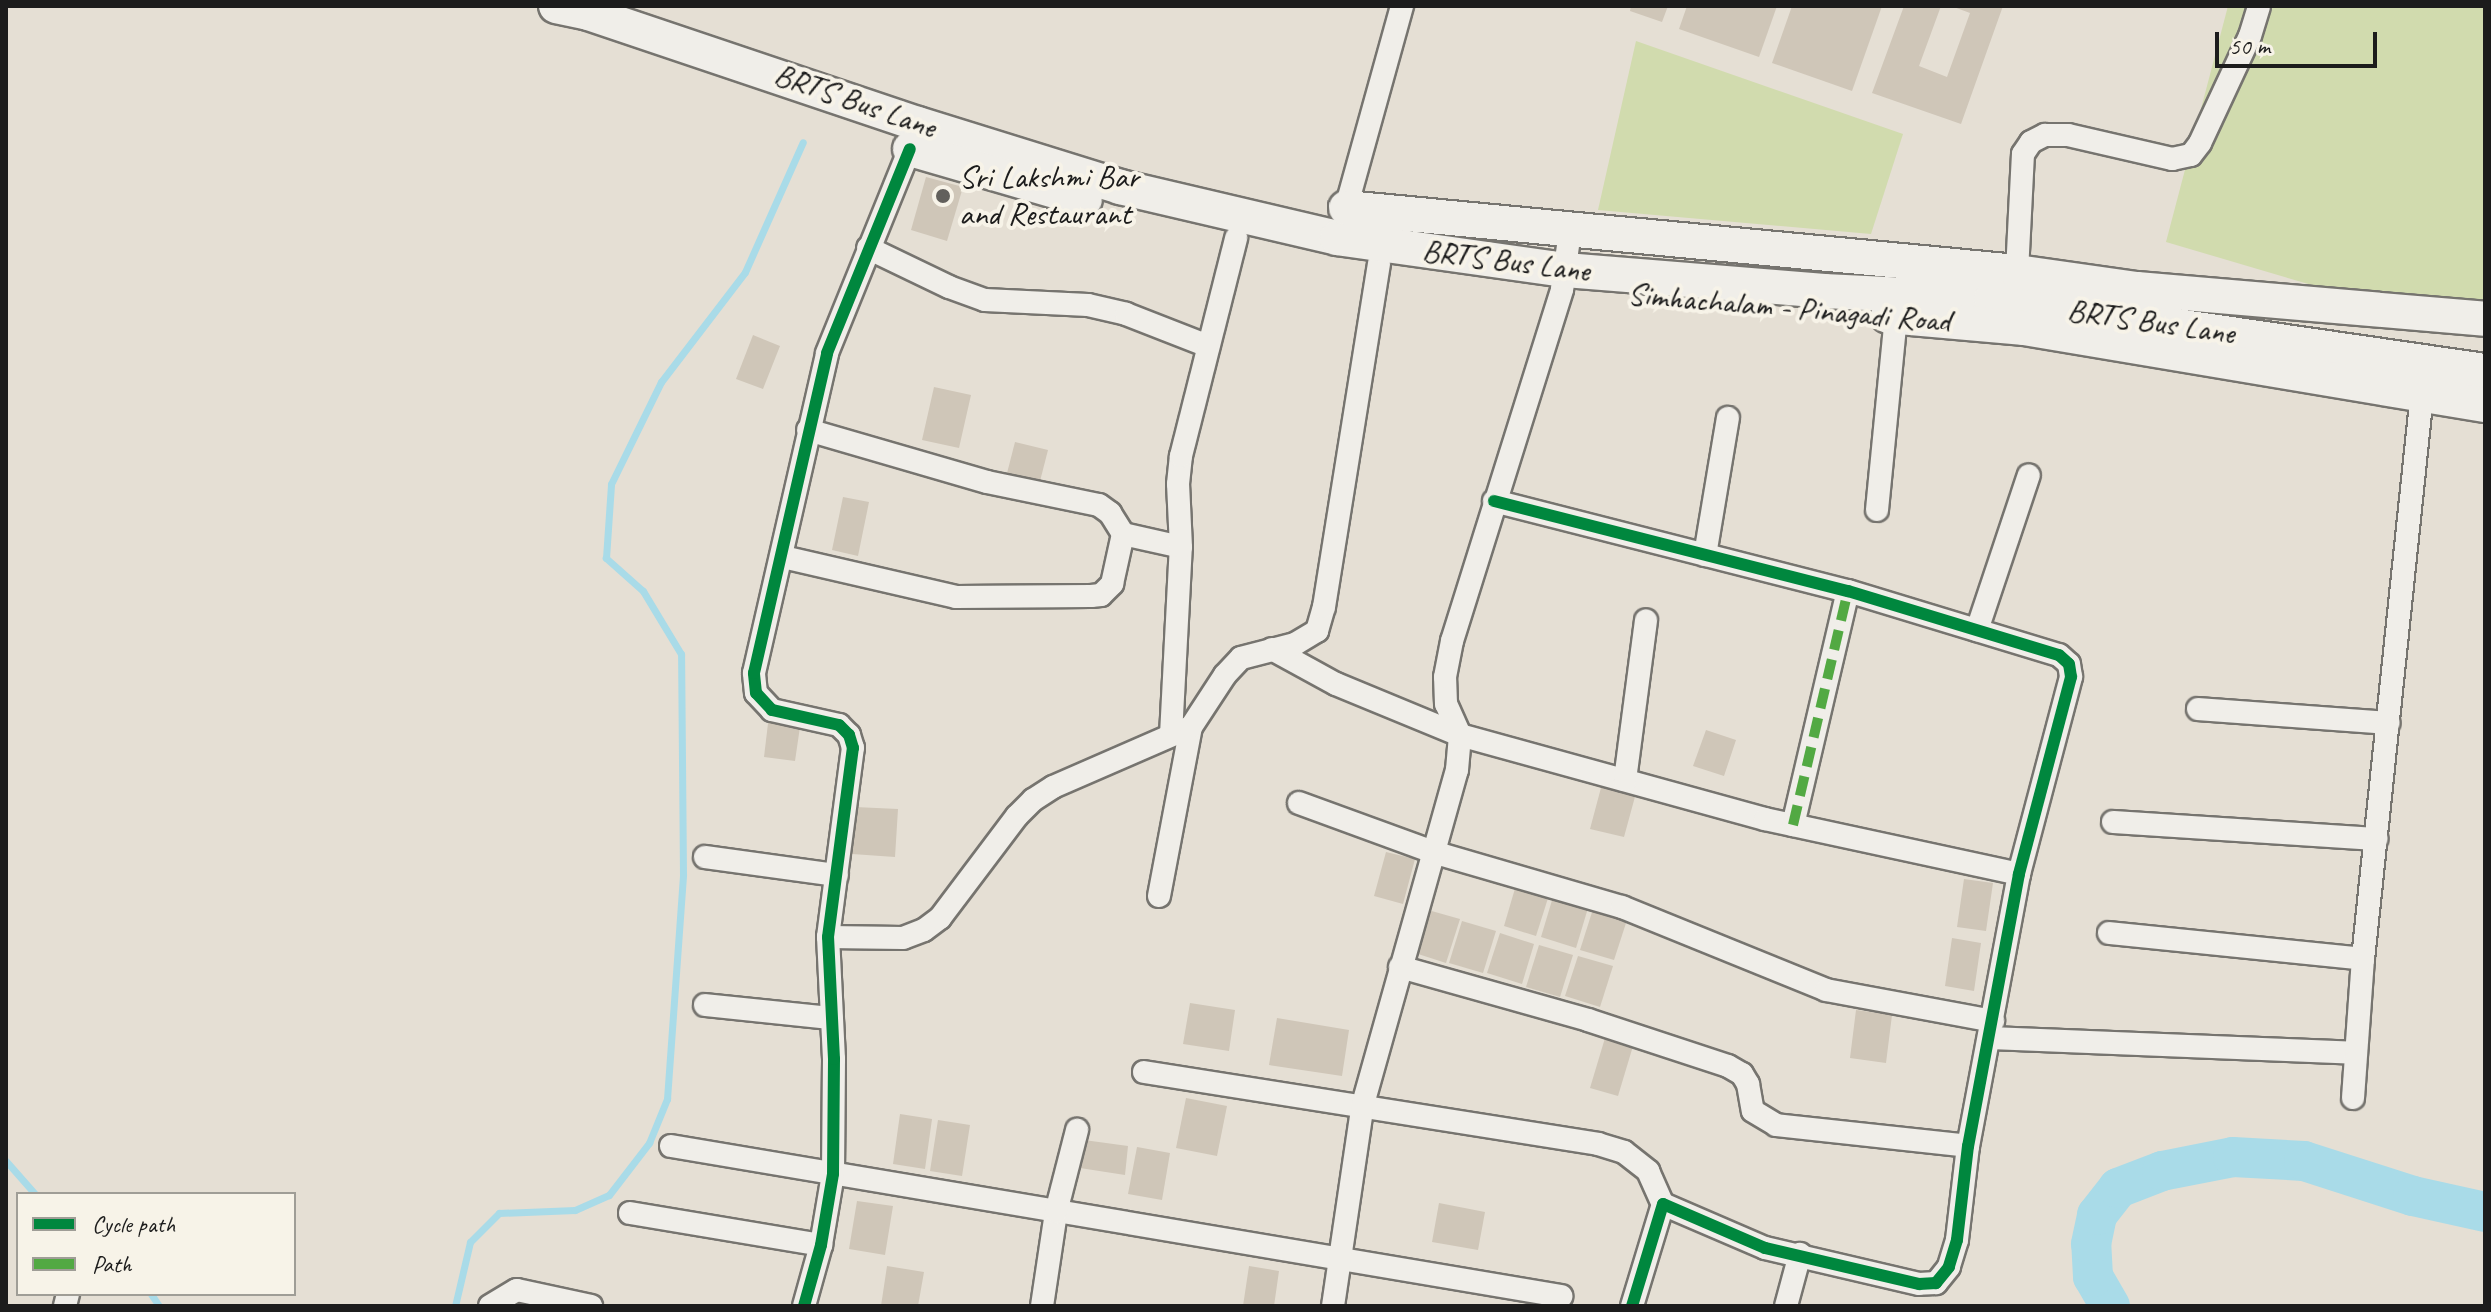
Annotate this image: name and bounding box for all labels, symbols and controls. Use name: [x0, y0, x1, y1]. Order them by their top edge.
scale bar: [2219, 16, 2381, 66]
text: 50 m: [2229, 31, 2270, 61]
street label: BRTS Bus Lane: [768, 55, 942, 147]
place label: Sri Lakshmi Bar and Restaurant: [959, 159, 1138, 234]
marker: Sri Lakshmi Bar and Restaurant: [934, 187, 952, 205]
street label: BRTS Bus Lane: [1419, 232, 1593, 290]
street label: Simhachalam - Pinagadi Road: [1626, 275, 1952, 341]
street label: BRTS Bus Lane: [2064, 291, 2238, 353]
legend: [16, 1192, 296, 1296]
text: Cycle path: [92, 1209, 175, 1239]
text: Path: [92, 1249, 132, 1279]

